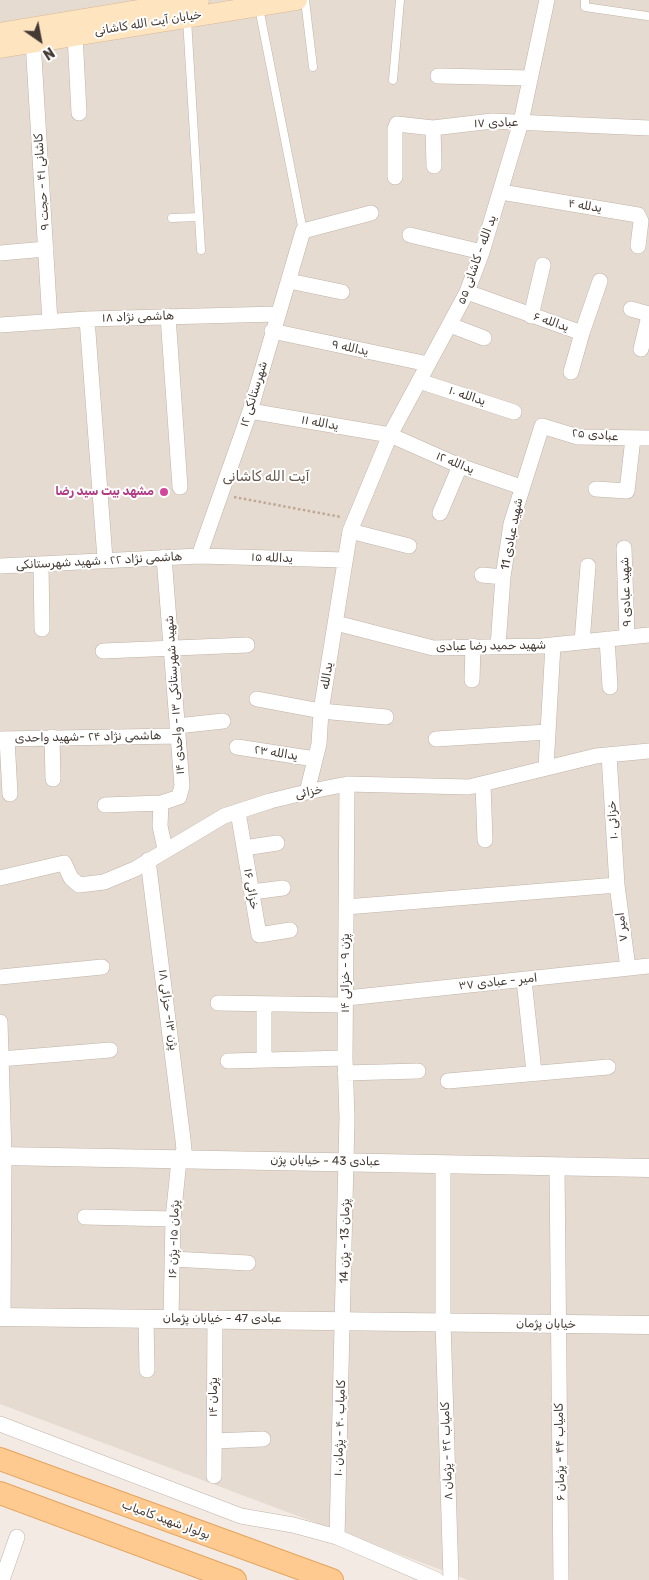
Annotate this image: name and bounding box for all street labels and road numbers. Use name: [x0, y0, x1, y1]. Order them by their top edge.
street label: خیابان آیت الله کاشانی: [93, 7, 203, 39]
street label: عبادی ۱۷: [474, 115, 518, 131]
street label: کاشانی ۴۱ - حجت ۹: [31, 133, 53, 231]
street label: یدلله ۴: [567, 196, 603, 216]
street label: ید الله - کاشانی ۵۵: [454, 213, 500, 307]
street label: هاشمی نژاد ۱۸: [102, 309, 174, 325]
street label: یدالله ۶: [531, 309, 571, 335]
street label: یدالله ۹: [330, 337, 370, 359]
street label: شهرستانکی ۱۲: [237, 359, 271, 429]
street label: یدالله ۱۰: [447, 383, 487, 409]
street label: یدالله ۱۱: [300, 413, 340, 433]
street label: عبادی ۲۵: [571, 426, 619, 444]
street label: یدالله ۱۲: [434, 449, 476, 477]
street label: شهید عبادی 11: [498, 497, 526, 571]
street label: هاشمی نژاد ۲۲ ، شهید شهرستانکی: [15, 549, 183, 573]
street label: یدالله ۱۵: [251, 550, 293, 566]
street label: شهید عبادی ۹: [618, 557, 634, 627]
street label: شهید شهرستانکی ۱۳ - واحدی ۱۴: [162, 615, 188, 775]
street label: شهید حمید رضا عبادی: [436, 638, 546, 654]
street label: یدالله: [318, 661, 336, 691]
street label: هاشمی نژاد ۲۴ -شهید واحدی: [15, 729, 161, 745]
street label: یدالله ۲۳: [253, 742, 299, 764]
street label: خزائی: [294, 782, 324, 802]
street label: خزائی ۱۰: [604, 800, 622, 840]
street label: خزائی ۱۶: [240, 867, 262, 911]
street label: امیر ۷: [613, 912, 631, 942]
street label: پژن ۹ - خزائی ۱۴: [339, 933, 353, 1013]
street label: پژن ۱۳- حزائی ۱۸: [155, 968, 181, 1052]
street label: امیر - عبادی ۳۷: [458, 971, 538, 993]
street label: عبادی 43 - خیابان پژن: [270, 1153, 380, 1169]
street label: پژمان 13 - پژن 14: [337, 1198, 353, 1284]
street label: پژمان ۱۵- پژن ۱۶: [165, 1199, 183, 1279]
street label: عبادی 47 - خیابان پژمان: [163, 1312, 281, 1326]
street label: خیابان پژمان: [516, 1316, 576, 1332]
street label: پژمان ۱۴: [207, 1377, 221, 1417]
street label: کامیاب ۴۰ - پژمان ۱۰: [331, 1380, 349, 1476]
street label: کامیاب ۴۲ - پژمان ۸: [438, 1402, 456, 1500]
street label: کامیاب ۴۴ - پژمان ۶: [552, 1403, 568, 1501]
street label: بولوار شهید کامیاب: [120, 1497, 212, 1543]

